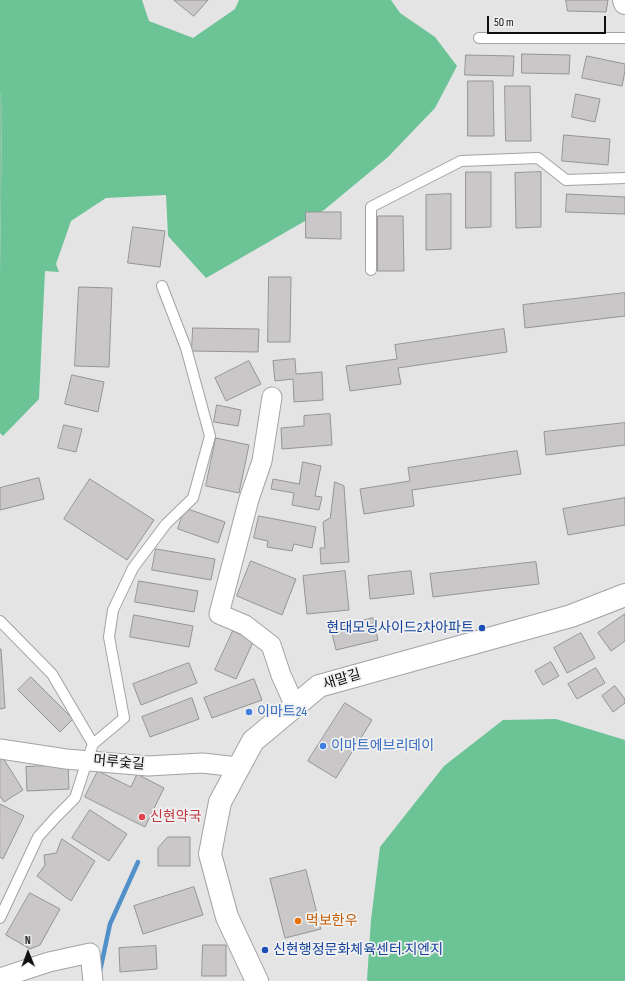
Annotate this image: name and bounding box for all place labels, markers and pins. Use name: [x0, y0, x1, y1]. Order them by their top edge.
place label: 현대모닝사이드2차아파트: [327, 620, 474, 636]
marker: 현대모닝사이드2차아파트: [477, 623, 487, 633]
place label: 이마트24: [257, 704, 307, 720]
marker: 이마트24: [244, 707, 254, 717]
place label: 이마트에브리데이: [331, 738, 434, 754]
marker: 이마트에브리데이: [318, 741, 328, 751]
place label: 신현약국: [150, 809, 202, 825]
marker: 신현약국: [137, 812, 147, 822]
place label: 먹보한우: [306, 913, 358, 929]
marker: 먹보한우: [293, 916, 303, 926]
place label: 신현행정문화체육센터.지엔지: [273, 942, 443, 958]
marker: 신현행정문화체육센터.지엔지: [260, 945, 270, 955]

